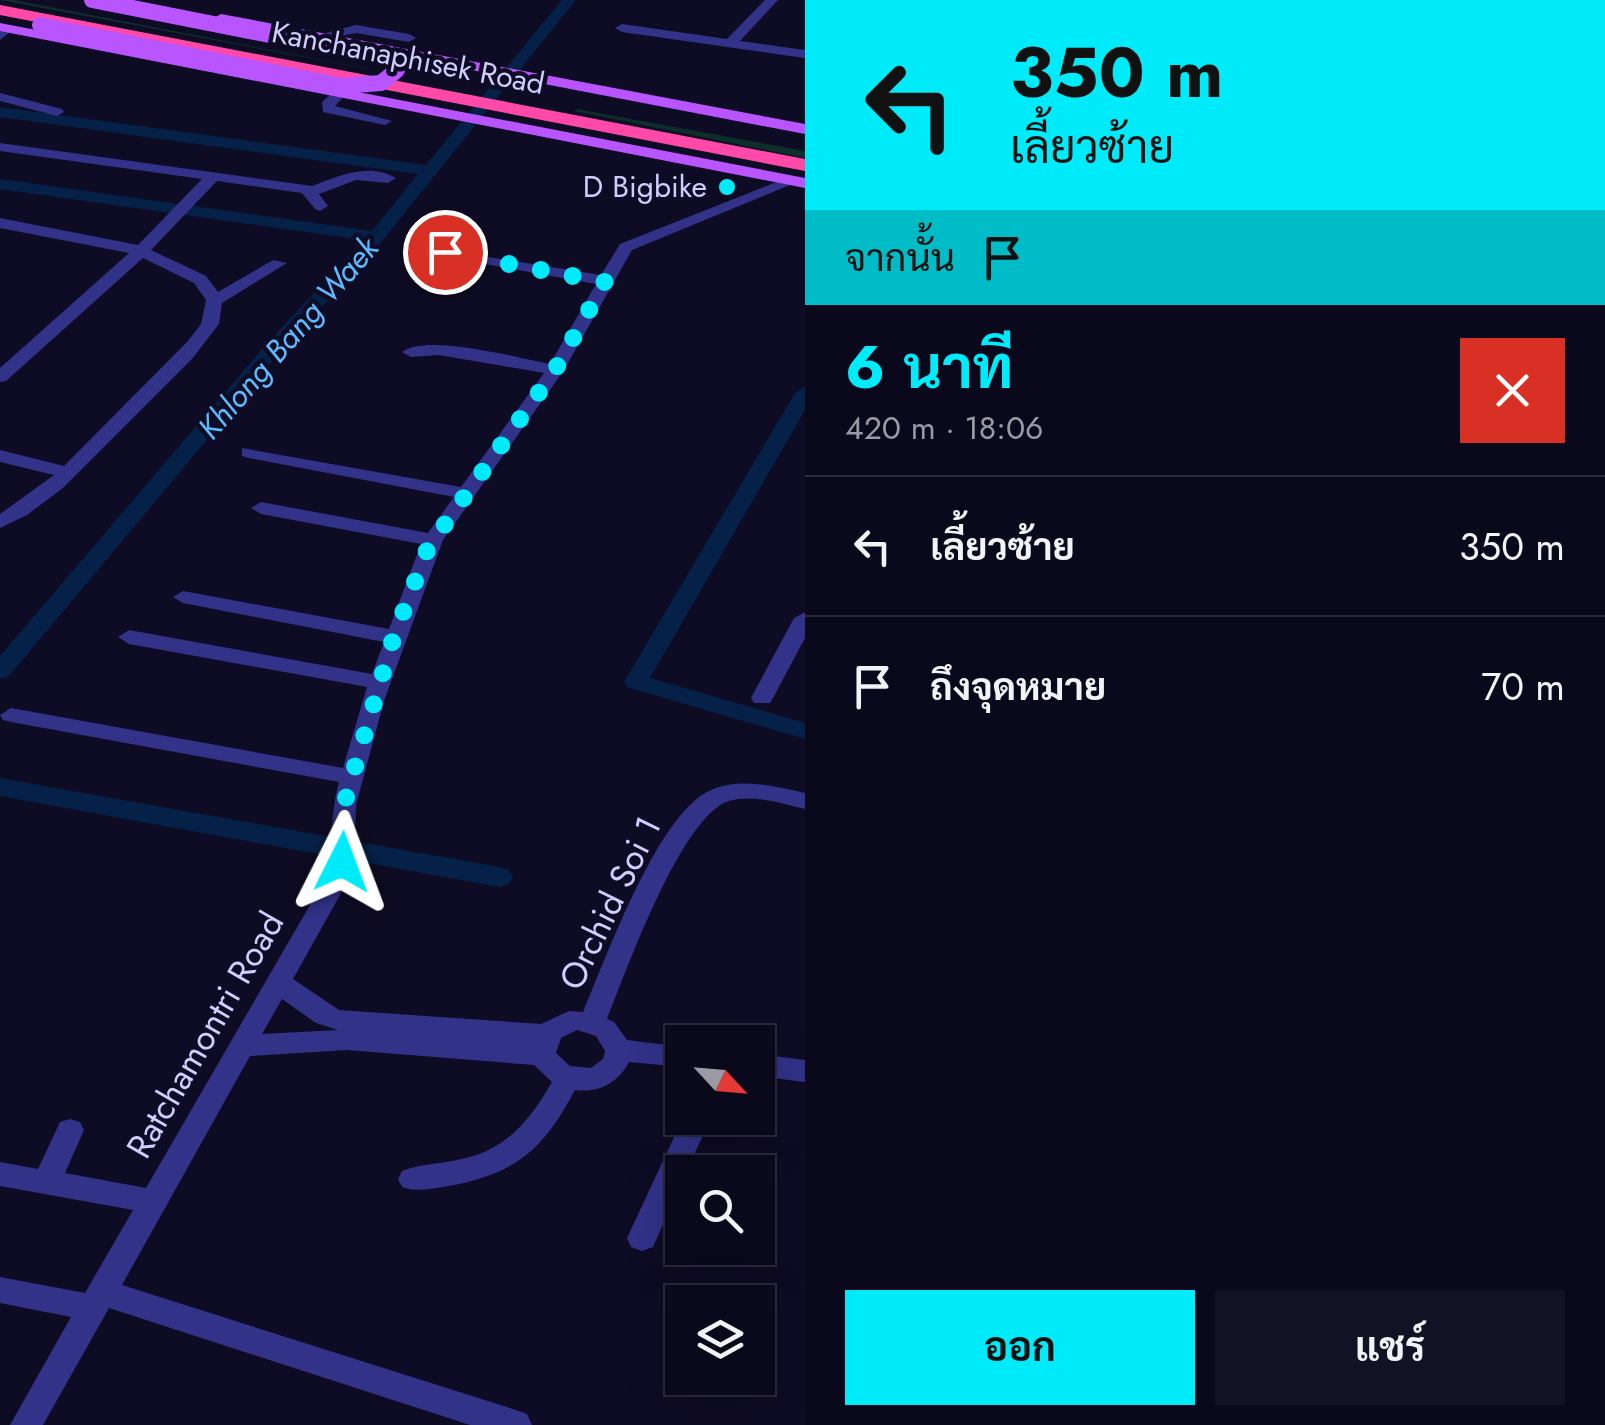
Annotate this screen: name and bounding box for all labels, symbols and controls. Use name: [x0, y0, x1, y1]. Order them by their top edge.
street label: Kanchanaphisek Road: [268, 10, 548, 105]
text: 350 m: [1010, 22, 1223, 123]
icon: left: [845, 40, 975, 170]
text: เลี้ยวซ้าย: [1010, 115, 1174, 180]
place label: D Bigbike: [583, 165, 707, 208]
marker: D Bigbike: [716, 176, 738, 198]
pin: [403, 210, 488, 295]
icon: arrive: [418, 225, 473, 280]
water label: Khlong Bang Waek: [187, 226, 390, 449]
text: จากนั้น: [845, 230, 955, 285]
icon: arrive: [975, 230, 1030, 285]
text: 6 นาที: [845, 324, 1013, 411]
button: close: [1460, 338, 1565, 443]
text: 420 m · 18:06: [845, 405, 1044, 451]
icon: left: [845, 519, 900, 574]
text: เลี้ยวซ้าย: [930, 519, 1075, 574]
text: 350 m: [1459, 519, 1565, 574]
icon: arrive: [845, 659, 900, 714]
text: ถึงจุดหมาย: [930, 659, 1106, 714]
text: 70 m: [1481, 659, 1565, 714]
street label: Orchid Soi 1: [546, 808, 674, 998]
position arrow: [290, 810, 394, 914]
street label: Ratchamontri Road: [114, 903, 296, 1167]
north arrow: [665, 1025, 775, 1135]
map controls: [665, 1025, 775, 1395]
button: search: [665, 1155, 775, 1265]
button: layers: [665, 1285, 775, 1395]
button: ออก: [845, 1290, 1195, 1405]
button: แชร์: [1215, 1290, 1565, 1405]

